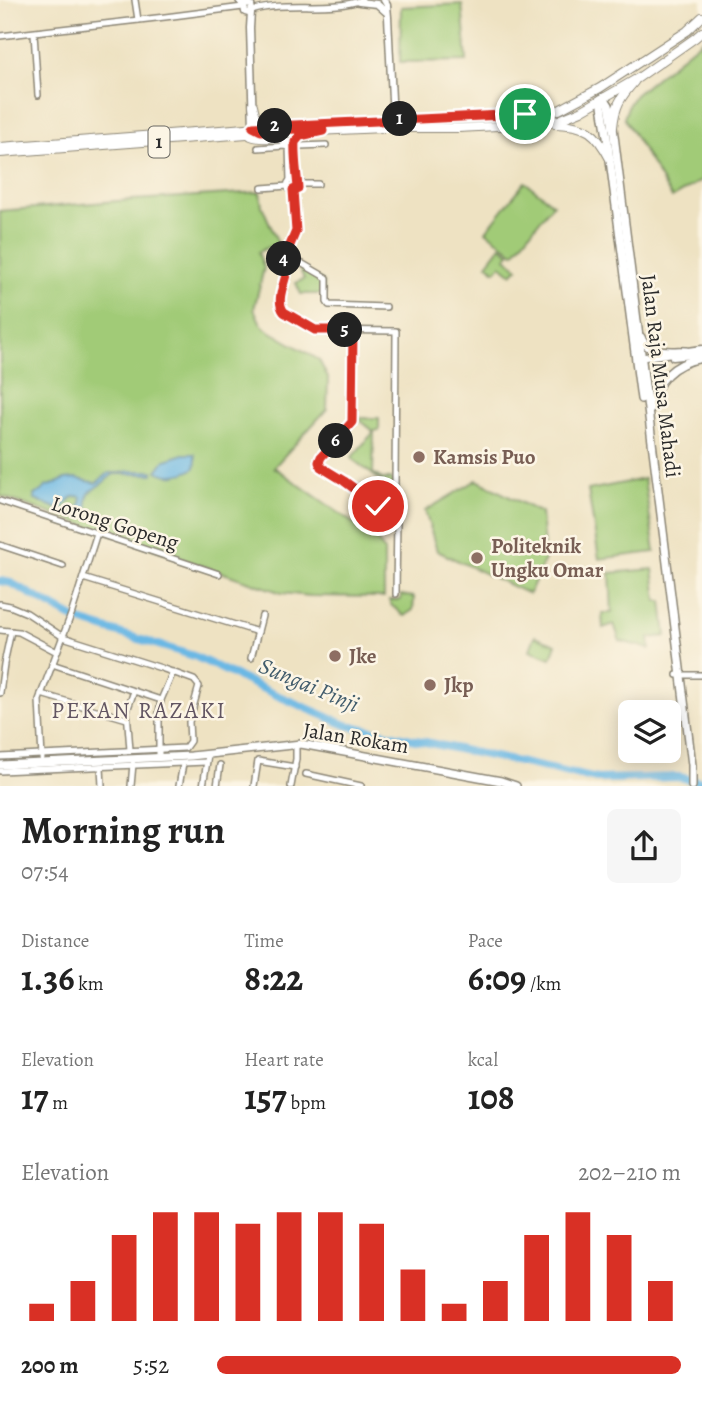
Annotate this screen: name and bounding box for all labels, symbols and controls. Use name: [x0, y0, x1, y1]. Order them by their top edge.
pin: [495, 84, 555, 144]
icon: arrive: [506, 95, 544, 133]
pin: 1: [382, 102, 418, 136]
text: 1: [396, 105, 403, 131]
pin: 2: [258, 108, 292, 144]
text: 2: [270, 112, 279, 138]
road number: 1: [148, 126, 170, 158]
pin: 4: [266, 242, 302, 276]
text: 4: [279, 245, 288, 271]
street label: Jalan Raja Musa Mahadi: [635, 273, 687, 479]
pin: 5: [328, 312, 362, 348]
text: 5: [340, 316, 349, 342]
pin: 6: [318, 424, 354, 458]
text: 6: [331, 427, 340, 453]
place label: Kamsis Puo: [433, 443, 536, 471]
marker: Kamsis Puo: [411, 449, 427, 465]
pin: [348, 476, 408, 536]
icon: check: [359, 487, 397, 525]
street label: Lorong Gopeng: [48, 489, 183, 557]
place label: Politeknik Ungku Omar: [491, 532, 604, 584]
marker: Politeknik Ungku Omar: [469, 550, 485, 566]
place label: Jke: [349, 642, 377, 670]
marker: Jke: [327, 648, 343, 664]
water label: Sungai Pinji: [254, 650, 364, 720]
place label: Jkp: [444, 671, 474, 699]
marker: Jkp: [422, 677, 438, 693]
district label: PEKAN RAZAKI: [51, 695, 227, 726]
map controls: [618, 700, 681, 763]
button: layers: [618, 700, 681, 763]
street label: Jalan Rokam: [301, 716, 411, 760]
text: Morning run: [21, 804, 225, 856]
button: share: [607, 809, 681, 883]
text: 07:54: [21, 856, 69, 887]
text: Distance: [21, 928, 89, 954]
text: Time: [244, 928, 284, 954]
text: Pace: [468, 928, 503, 954]
text: 1.36: [21, 954, 75, 1002]
text: 8:22: [244, 954, 303, 1002]
text: 6:09: [468, 954, 526, 1002]
text: km: [75, 971, 104, 997]
text: /km: [526, 971, 561, 997]
text: Elevation: [21, 1047, 94, 1073]
text: Heart rate: [244, 1047, 324, 1073]
text: kcal: [468, 1047, 498, 1073]
text: 17: [21, 1073, 48, 1121]
text: 157: [244, 1073, 287, 1121]
text: 108: [468, 1073, 515, 1121]
text: m: [48, 1090, 68, 1116]
text: bpm: [287, 1090, 326, 1116]
text: Elevation: [21, 1157, 109, 1188]
text: 202–210 m: [578, 1157, 681, 1188]
text: 200 m: [21, 1350, 79, 1381]
text: 5:52: [133, 1350, 169, 1381]

